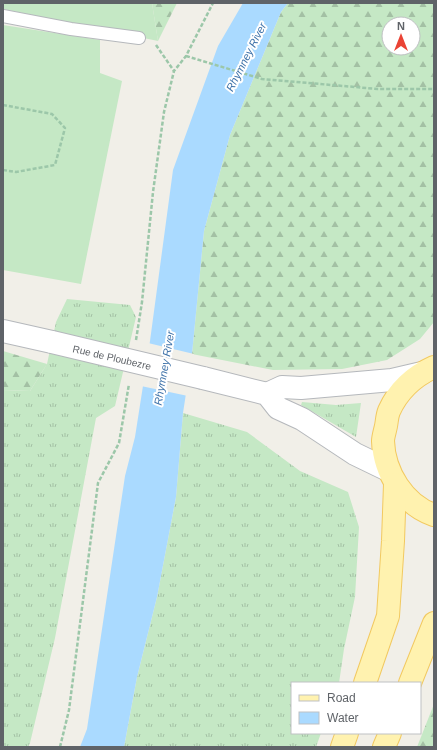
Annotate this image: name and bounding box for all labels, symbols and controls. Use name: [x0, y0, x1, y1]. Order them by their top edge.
north arrow: [381, 16, 421, 56]
water label: Rhymney River: [224, 20, 269, 93]
text: N: [397, 20, 405, 32]
water label: Rhymney River: [152, 329, 177, 406]
street label: Rue de Ploubezre: [72, 343, 153, 372]
legend: [291, 682, 421, 734]
text: Road: [327, 691, 356, 705]
text: Water: [327, 711, 359, 725]

